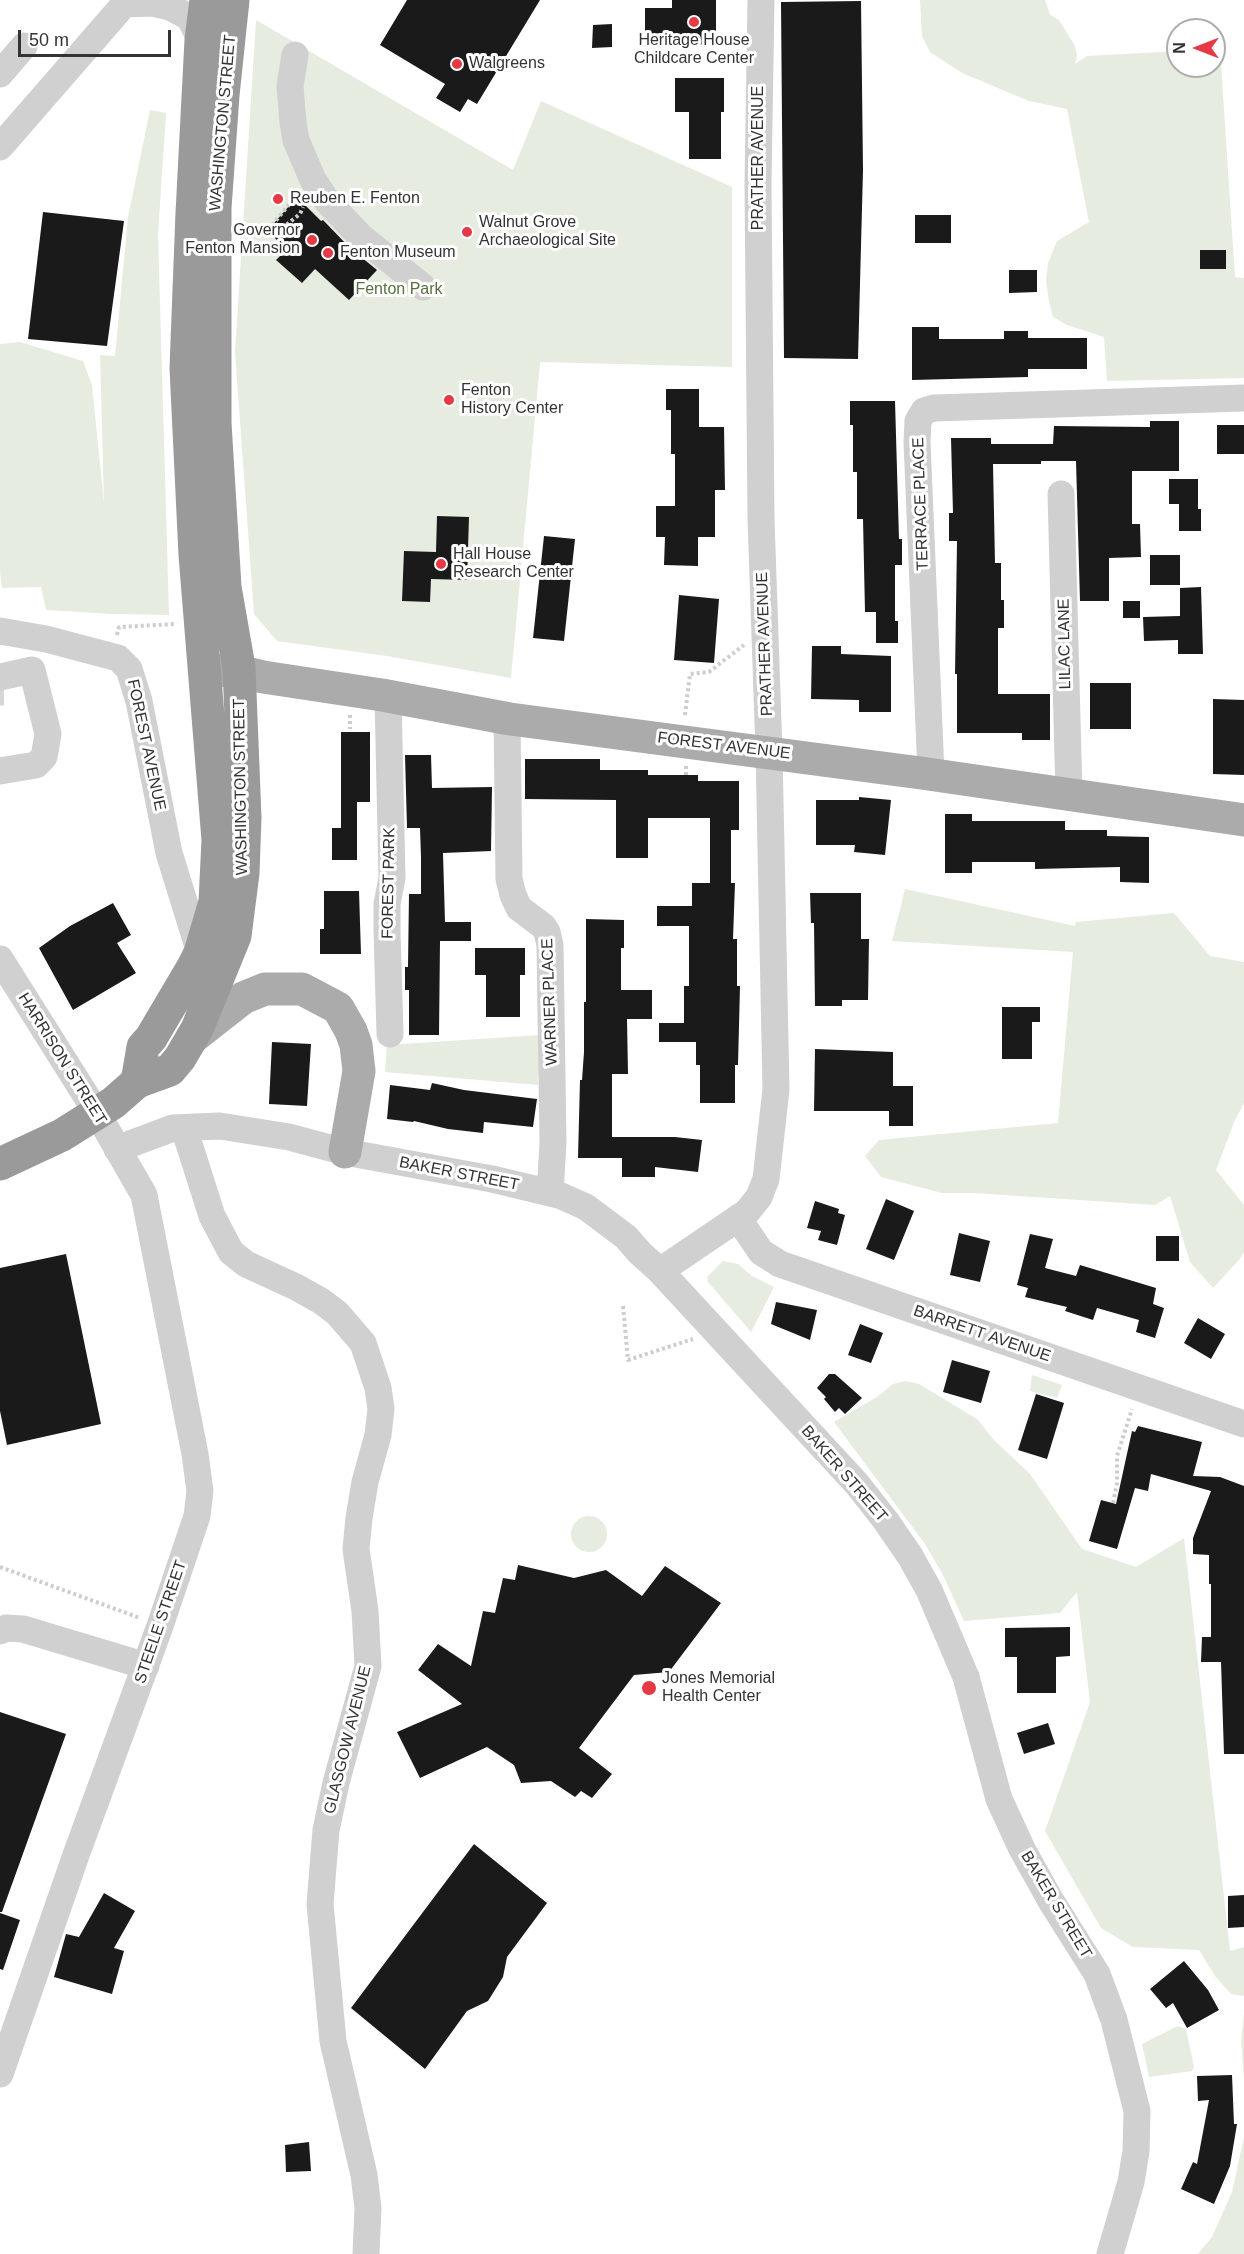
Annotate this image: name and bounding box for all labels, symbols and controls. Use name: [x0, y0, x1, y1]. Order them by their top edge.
marker: Heritage House Childcare Center: [687, 15, 701, 29]
scale bar: [21, 18, 174, 56]
north arrow: [1166, 18, 1226, 78]
text: 50 m: [29, 30, 69, 50]
place label: Heritage House Childcare Center: [634, 31, 754, 69]
street label: WASHINGTON STREET: [206, 34, 240, 212]
text: N: [1171, 42, 1188, 54]
place label: Walgreens: [469, 54, 545, 74]
marker: Walgreens: [450, 57, 464, 71]
street label: PRATHER AVENUE: [749, 86, 769, 230]
place label: Reuben E. Fenton: [290, 189, 420, 209]
marker: Reuben E. Fenton: [271, 192, 285, 206]
place label: Walnut Grove Archaeological Site: [479, 213, 616, 251]
place label: Governor Fenton Mansion: [185, 221, 300, 259]
marker: Walnut Grove Archaeological Site: [460, 225, 474, 239]
marker: Governor Fenton Mansion: [305, 233, 319, 247]
place label: Fenton Museum: [340, 243, 456, 263]
marker: Fenton Museum: [321, 246, 335, 260]
park label: Fenton Park: [355, 280, 443, 300]
place label: Fenton History Center: [461, 381, 563, 419]
marker: Fenton History Center: [442, 393, 456, 407]
street label: TERRACE PLACE: [909, 437, 933, 571]
place label: Hall House Research Center: [453, 545, 574, 583]
marker: Hall House Research Center: [434, 557, 448, 571]
street label: PRATHER AVENUE: [753, 572, 777, 716]
street label: LILAC LANE: [1055, 598, 1075, 690]
street label: FOREST AVENUE: [123, 677, 169, 813]
street label: WASHINGTON STREET: [230, 698, 252, 876]
street label: FOREST AVENUE: [656, 728, 792, 764]
street label: FOREST PARK: [378, 827, 400, 939]
street label: WARNER PLACE: [538, 938, 562, 1066]
street label: HARRISON STREET: [14, 989, 110, 1129]
street label: BAKER STREET: [397, 1153, 521, 1195]
street label: BARRETT AVENUE: [911, 1302, 1053, 1366]
street label: BAKER STREET: [797, 1422, 891, 1526]
street label: STEELE STREET: [131, 1558, 191, 1686]
street label: GLASGOW AVENUE: [320, 1664, 376, 1816]
place label: Jones Memorial Health Center: [662, 1669, 775, 1707]
marker: Jones Memorial Health Center: [640, 1679, 658, 1697]
street label: BAKER STREET: [1016, 1848, 1096, 1962]

